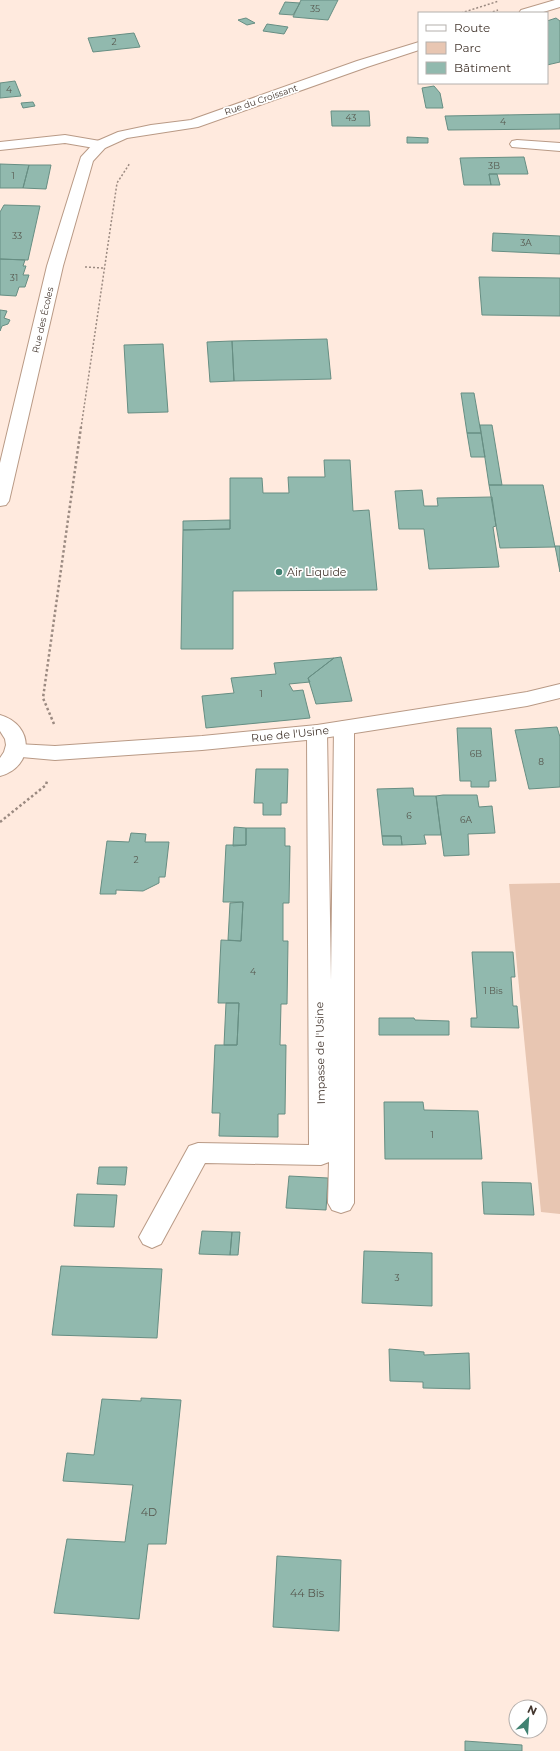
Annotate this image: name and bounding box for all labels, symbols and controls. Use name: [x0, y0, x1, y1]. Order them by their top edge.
house number: 35: [310, 3, 320, 14]
legend: [418, 12, 548, 84]
text: Route: [454, 20, 490, 35]
house number: 2: [111, 36, 117, 47]
text: Parc: [454, 40, 481, 55]
text: Bâtiment: [454, 60, 511, 75]
street label: Rue du Croissant: [223, 82, 299, 117]
house number: 4: [6, 84, 12, 95]
house number: 43: [346, 112, 356, 123]
house number: 4: [500, 116, 506, 127]
house number: 3B: [488, 160, 500, 171]
house number: 1: [11, 170, 15, 181]
house number: 33: [12, 230, 22, 241]
house number: 3A: [520, 237, 532, 248]
house number: 31: [10, 272, 18, 283]
street label: Rue des Écoles: [30, 285, 56, 354]
place label: Air Liquide: [287, 565, 347, 579]
marker: Air Liquide: [274, 567, 284, 577]
house number: 1: [259, 688, 263, 699]
street label: Rue de l'Usine: [250, 723, 330, 745]
house number: 6B: [470, 748, 482, 759]
house number: 8: [538, 756, 544, 767]
house number: 6: [406, 810, 412, 821]
house number: 6A: [460, 814, 473, 825]
house number: 2: [133, 854, 139, 865]
house number: 4: [250, 966, 256, 977]
house number: 1 Bis: [483, 985, 503, 996]
street label: Impasse de l'Usine: [312, 1001, 328, 1104]
house number: 1: [430, 1129, 434, 1140]
house number: 3: [394, 1272, 400, 1283]
house number: 4D: [141, 1505, 157, 1519]
house number: 44 Bis: [290, 1586, 325, 1600]
north arrow: [508, 1699, 548, 1739]
text: N: [525, 1702, 539, 1718]

